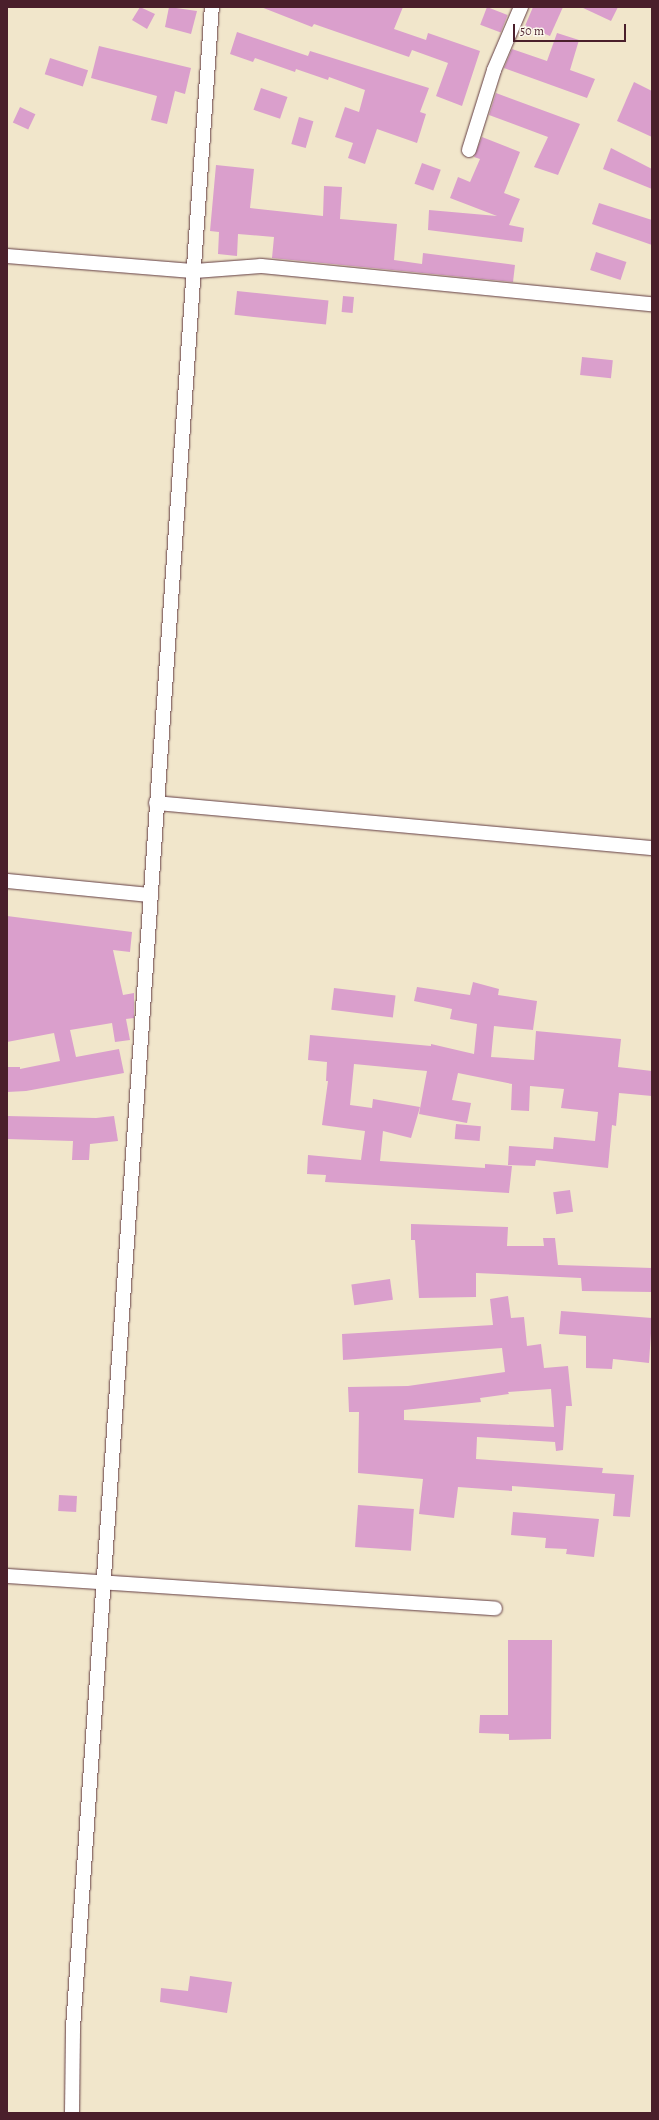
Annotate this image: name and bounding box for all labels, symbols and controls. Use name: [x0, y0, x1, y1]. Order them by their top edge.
scale bar: [515, 16, 628, 42]
text: 50 m: [520, 23, 544, 39]

